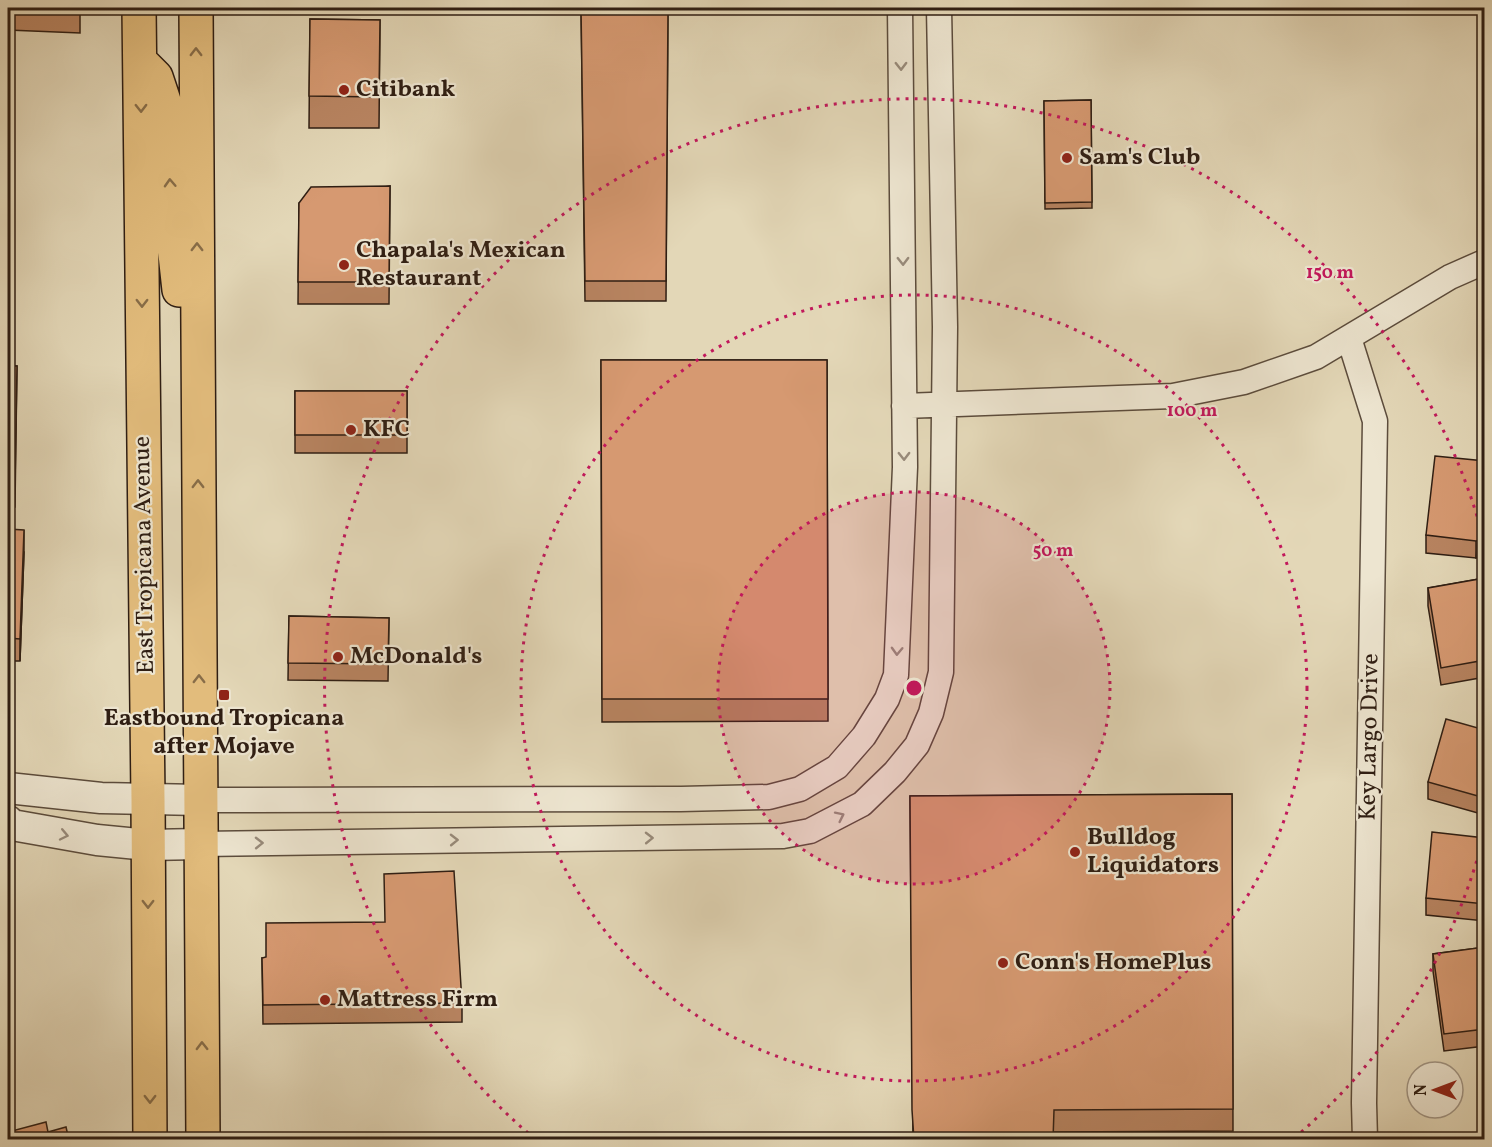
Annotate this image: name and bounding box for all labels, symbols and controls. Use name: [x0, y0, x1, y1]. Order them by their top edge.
one-way arrow: [190, 47, 202, 56]
one-way arrow: [895, 61, 907, 70]
place label: Citibank: [356, 73, 456, 107]
marker: Citibank: [337, 83, 351, 97]
one-way arrow: [134, 103, 147, 112]
place label: Sam's Club: [1079, 141, 1200, 175]
marker: Sam's Club: [1060, 151, 1074, 165]
one-way arrow: [164, 178, 177, 187]
place label: Chapala's Mexican Restaurant: [356, 234, 566, 296]
one-way arrow: [191, 242, 203, 251]
one-way arrow: [897, 256, 909, 265]
marker: Chapala's Mexican Restaurant: [337, 258, 351, 272]
text: 150 m: [1306, 261, 1354, 286]
one-way arrow: [136, 298, 148, 307]
text: 100 m: [1167, 399, 1217, 424]
place label: KFC: [363, 413, 410, 447]
marker: KFC: [344, 423, 358, 437]
street label: East Tropicana Avenue: [126, 436, 164, 674]
one-way arrow: [898, 451, 911, 460]
one-way arrow: [192, 479, 204, 488]
text: 50 m: [1033, 539, 1073, 564]
place label: McDonald's: [350, 640, 482, 674]
one-way arrow: [890, 646, 903, 655]
marker: McDonald's: [331, 650, 345, 664]
street label: Key Largo Drive: [1352, 653, 1388, 821]
one-way arrow: [193, 674, 206, 683]
centre of rings: [904, 678, 924, 698]
marker: Eastbound Tropicana after Mojave: [217, 688, 231, 702]
place label: Eastbound Tropicana after Mojave: [104, 702, 344, 764]
one-way arrow: [833, 811, 844, 823]
place label: Bulldog Liquidators: [1087, 821, 1219, 883]
one-way arrow: [59, 828, 69, 841]
one-way arrow: [644, 832, 653, 844]
one-way arrow: [449, 834, 458, 846]
one-way arrow: [254, 837, 263, 850]
marker: Bulldog Liquidators: [1068, 845, 1082, 859]
one-way arrow: [142, 899, 154, 908]
place label: Conn's HomePlus: [1015, 946, 1211, 980]
marker: Conn's HomePlus: [996, 956, 1010, 970]
place label: Mattress Firm: [337, 983, 498, 1017]
marker: Mattress Firm: [318, 993, 332, 1007]
one-way arrow: [196, 1042, 208, 1051]
north arrow: [1405, 1060, 1465, 1120]
text: N: [1411, 1084, 1433, 1096]
one-way arrow: [144, 1094, 156, 1103]

